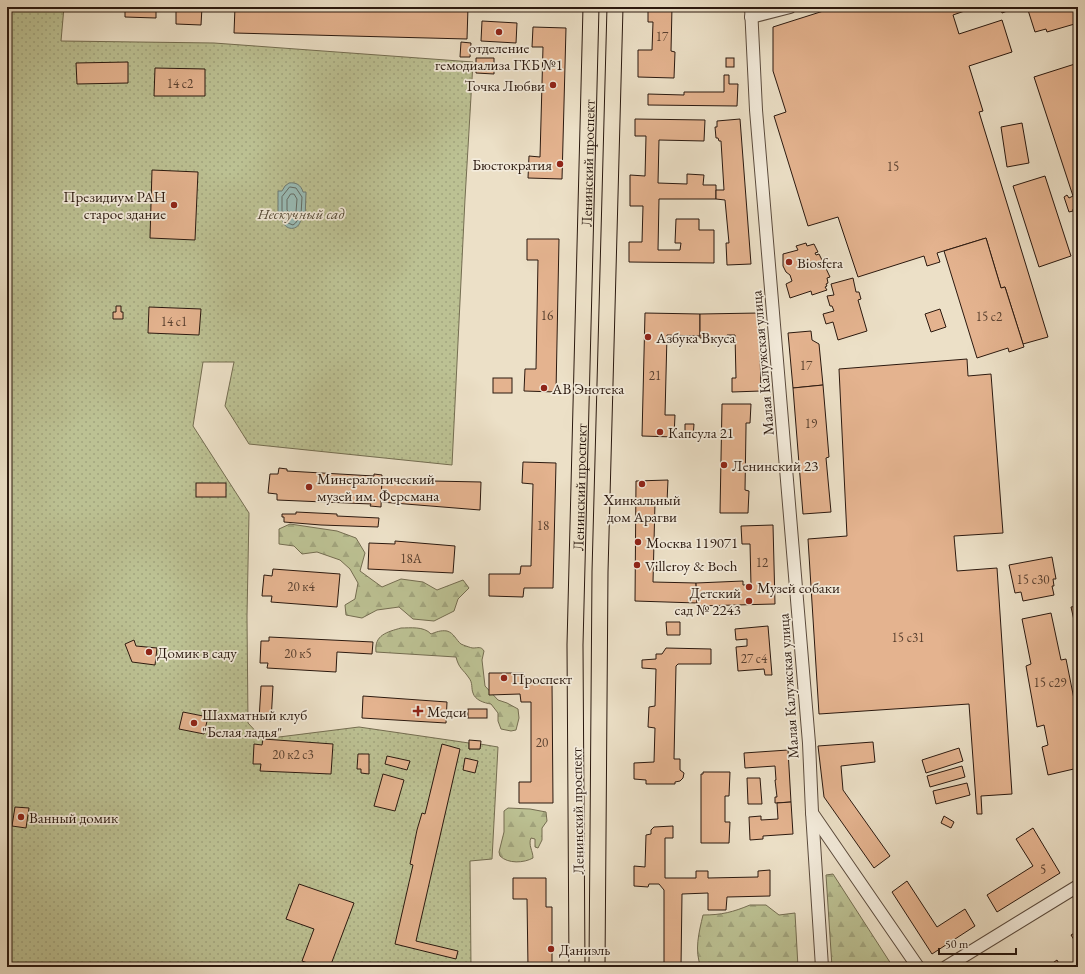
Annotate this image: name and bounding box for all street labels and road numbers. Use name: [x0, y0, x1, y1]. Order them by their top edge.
street label: Ленинский проспект: [576, 99, 598, 227]
street label: Малая Калужская улица: [746, 290, 778, 436]
street label: Ленинский проспект: [568, 423, 590, 551]
street label: Малая Калужская улица: [773, 613, 803, 759]
street label: Ленинский проспект: [566, 747, 588, 875]

